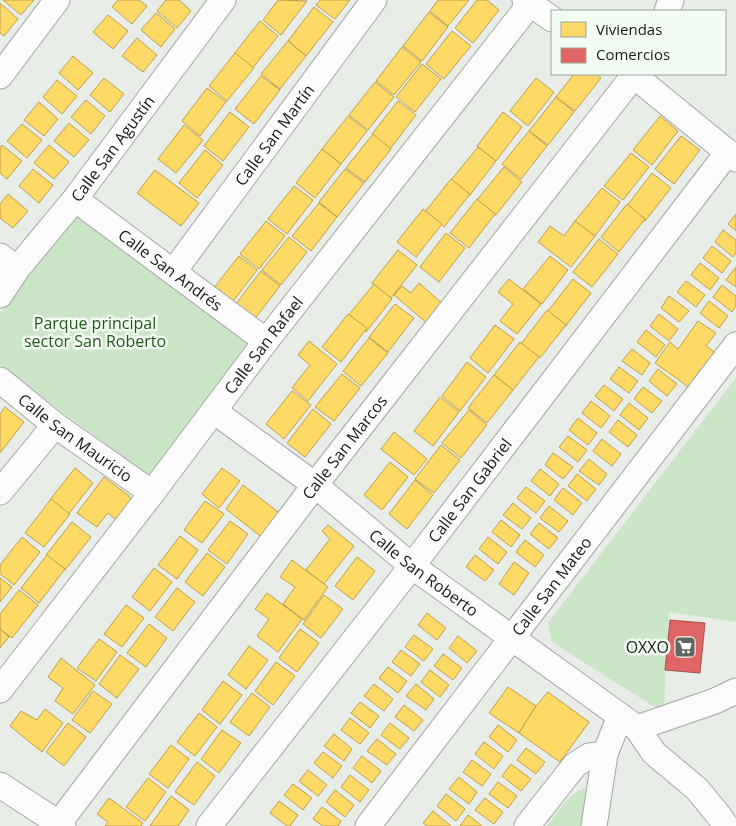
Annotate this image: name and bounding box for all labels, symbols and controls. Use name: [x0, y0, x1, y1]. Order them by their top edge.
legend: [551, 10, 726, 75]
text: Viviendas: [596, 19, 662, 39]
text: Comercios: [596, 44, 670, 64]
street label: Calle San Martín: [230, 80, 319, 190]
street label: Calle San Agustín: [66, 91, 160, 206]
street label: Calle San Andrés: [114, 224, 227, 316]
street label: Calle San Rafael: [219, 292, 308, 399]
park label: Parque principal sector San Roberto: [24, 312, 166, 352]
street label: Calle San Mauricio: [14, 388, 137, 487]
street label: Calle San Marcos: [297, 390, 392, 504]
street label: Calle San Gabriel: [423, 434, 517, 547]
street label: Calle San Roberto: [365, 524, 483, 621]
street label: Calle San Mateo: [506, 532, 597, 640]
supermarket icon: OXXO: [673, 635, 697, 659]
place label: OXXO: [626, 636, 669, 658]

